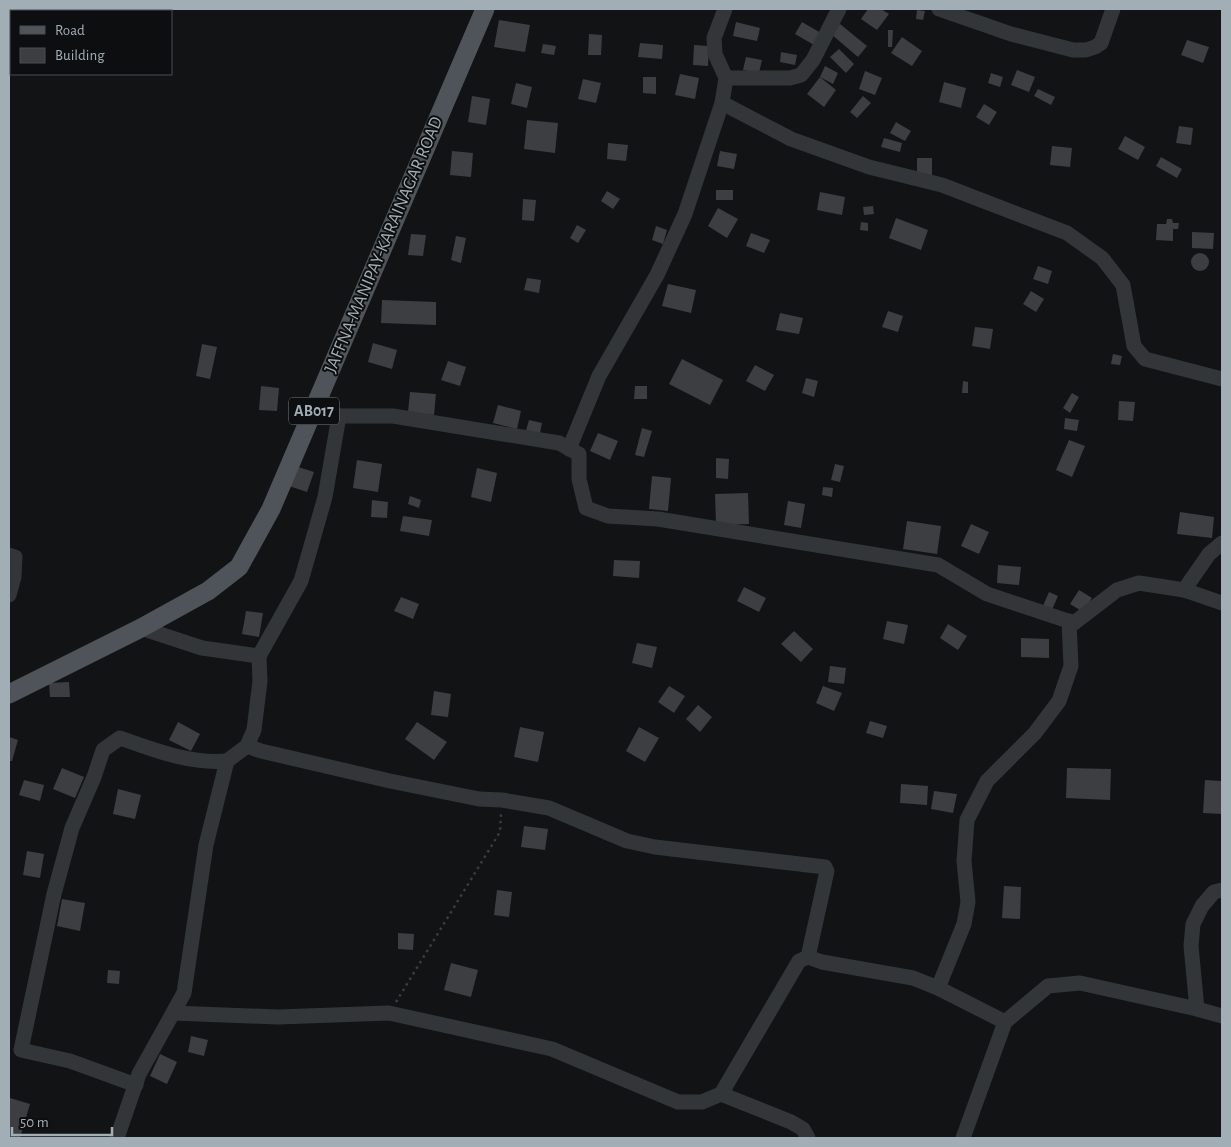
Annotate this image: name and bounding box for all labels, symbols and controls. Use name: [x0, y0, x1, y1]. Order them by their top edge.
legend: [10, 10, 172, 75]
text: Road: [55, 23, 85, 38]
text: Building: [55, 48, 105, 63]
street label: JAFFNA-MANIPAY-KARAINAGAR ROAD: [322, 114, 446, 376]
road number: AB017: [289, 398, 339, 424]
scale bar: [12, 1104, 112, 1136]
text: 50 m: [20, 1115, 49, 1130]

